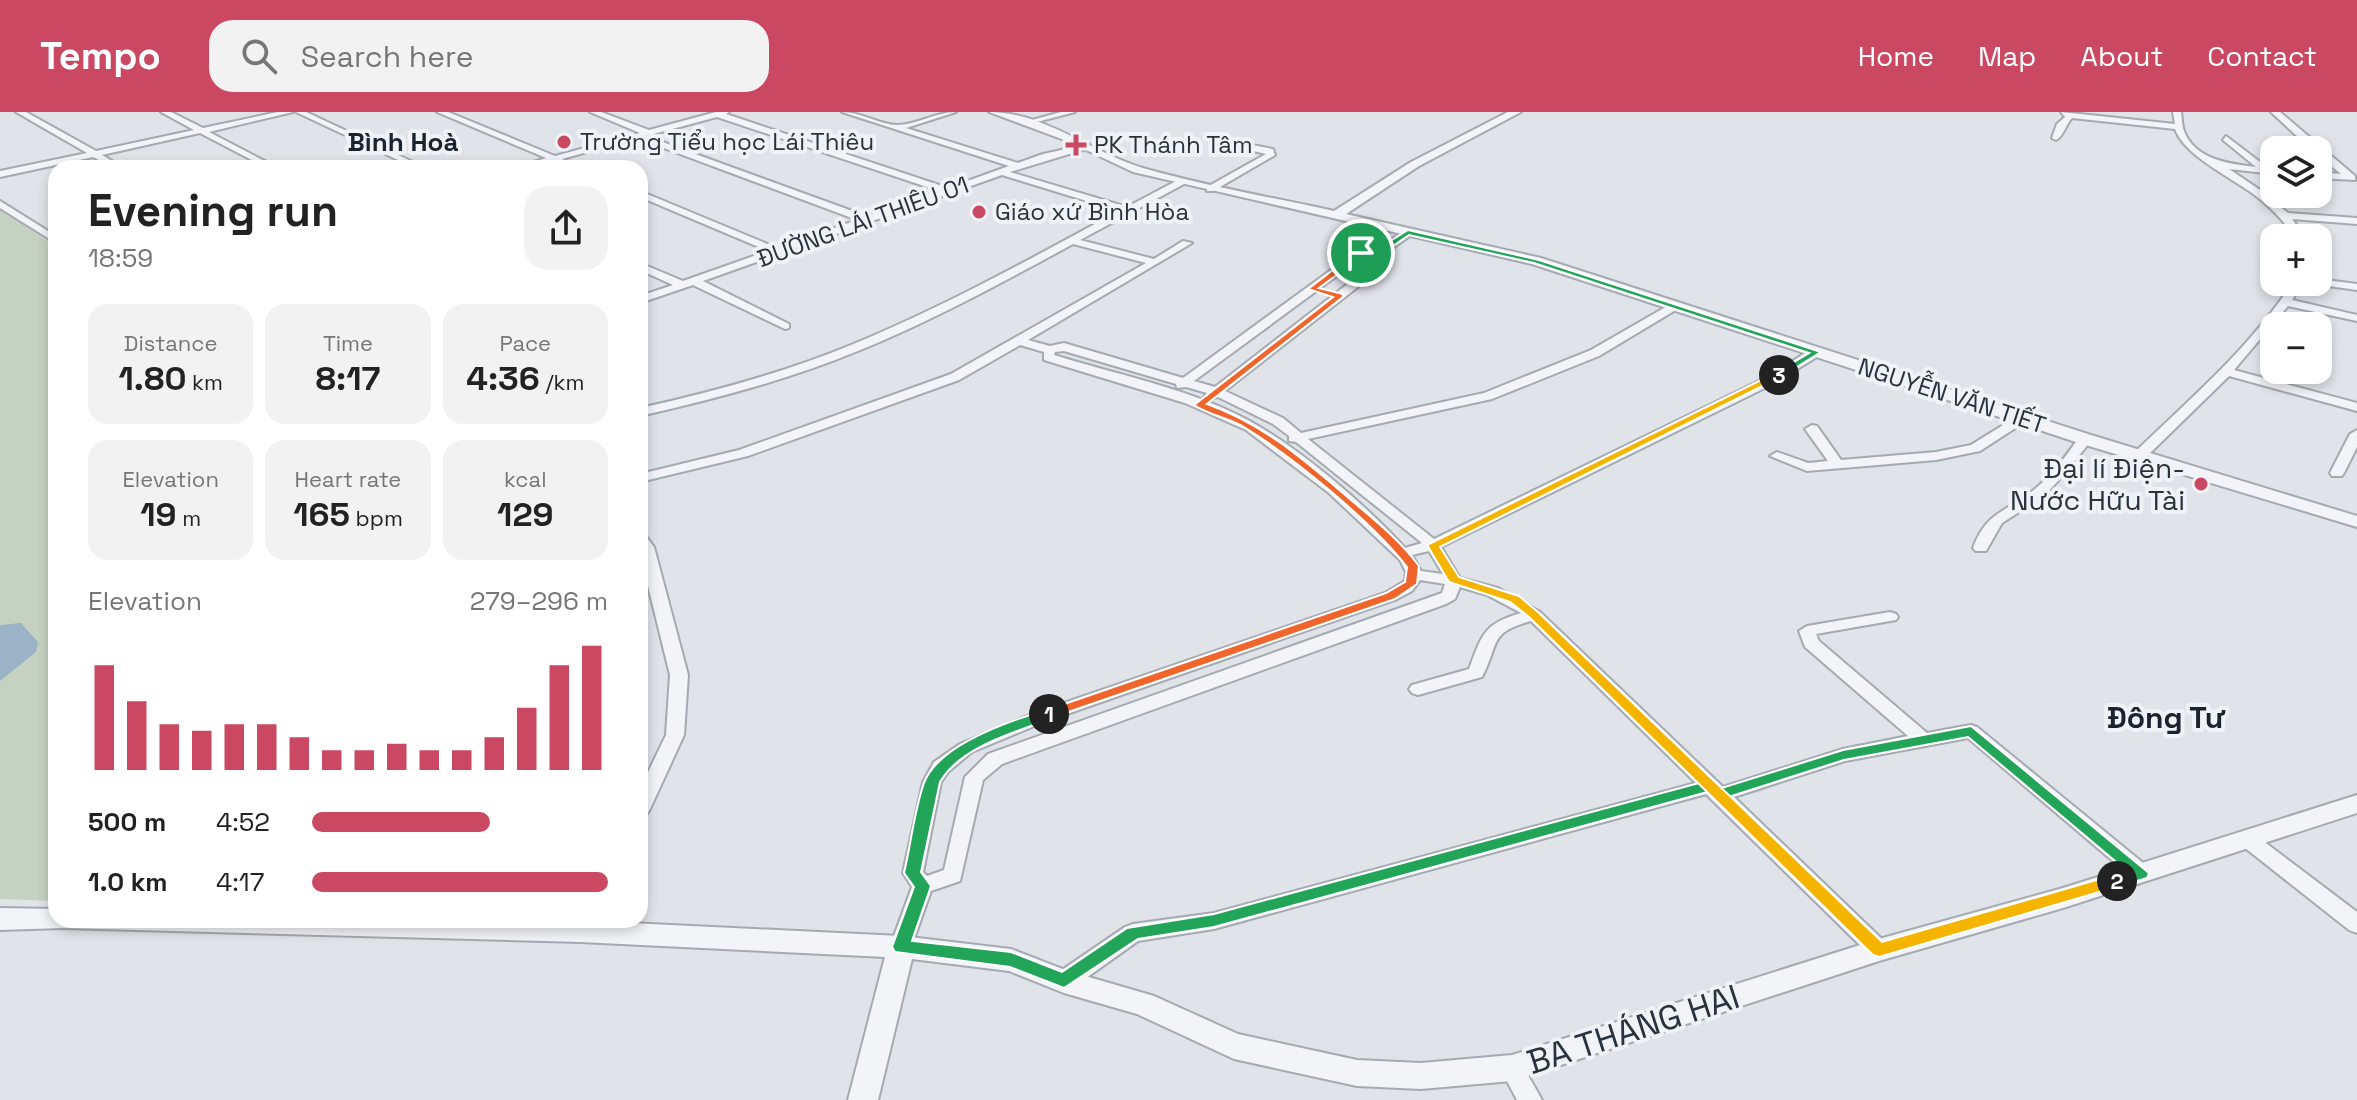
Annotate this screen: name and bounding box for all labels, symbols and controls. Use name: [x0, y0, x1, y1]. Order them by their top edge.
search box: [209, 20, 769, 92]
text: Tempo: [40, 32, 161, 80]
icon: search: [237, 34, 281, 78]
text: Search here: [301, 37, 474, 76]
text: Home: [1858, 38, 1934, 74]
text: Map: [1978, 38, 2036, 74]
text: About: [2080, 38, 2163, 74]
text: Contact: [2207, 38, 2317, 74]
district label: Bình Hoà: [348, 125, 458, 159]
place label: Trường Tiểu học Lái Thiêu: [580, 126, 874, 157]
place label: PK Thánh Tâm: [1094, 129, 1253, 160]
marker: Trường Tiểu học Lái Thiêu: [555, 133, 573, 151]
marker: PK Thánh Tâm: [1065, 134, 1087, 156]
map controls: [2260, 136, 2332, 384]
button: layers: [2260, 136, 2332, 208]
street label: ĐƯỜNG LÁI THIÊU 01: [753, 169, 973, 274]
text: Evening run: [88, 183, 338, 239]
button: share: [524, 186, 608, 270]
place label: Giáo xứ Bình Hòa: [995, 196, 1189, 227]
marker: Giáo xứ Bình Hòa: [970, 203, 988, 221]
pin: [1327, 219, 1395, 287]
button: +: [2260, 224, 2332, 296]
icon: arrive: [1339, 231, 1383, 275]
text: 18:59: [88, 241, 153, 275]
button: −: [2260, 312, 2332, 384]
text: Distance: [124, 329, 218, 357]
text: Time: [323, 329, 373, 357]
text: Pace: [500, 329, 551, 357]
street label: NGUYỄN VĂN TIẾT: [1854, 349, 2051, 440]
pin: 3: [1759, 355, 1799, 395]
text: 1.80: [118, 357, 186, 400]
text: 8:17: [316, 357, 380, 400]
text: 4:36: [466, 357, 540, 400]
text: 3: [1772, 361, 1786, 389]
text: km: [186, 368, 223, 396]
text: /km: [540, 368, 584, 396]
place label: Đại lí Điện- Nước Hữu Tài: [2010, 450, 2185, 518]
text: Elevation: [122, 465, 219, 493]
text: Heart rate: [295, 465, 401, 493]
text: kcal: [504, 465, 547, 493]
marker: Đại lí Điện- Nước Hữu Tài: [2192, 475, 2210, 493]
text: 19: [140, 493, 177, 536]
text: 165: [293, 493, 350, 536]
text: 129: [497, 493, 554, 536]
text: m: [177, 504, 201, 532]
text: bpm: [350, 504, 403, 532]
text: Elevation: [88, 584, 202, 618]
text: 279–296 m: [470, 584, 608, 618]
pin: 1: [1029, 694, 1069, 734]
district label: Đông Tư: [2107, 698, 2226, 737]
text: 1: [1044, 700, 1054, 728]
text: 500 m: [88, 805, 166, 839]
text: 4:52: [216, 805, 270, 839]
pin: 2: [2097, 861, 2137, 901]
text: 1.0 km: [88, 865, 168, 899]
text: 4:17: [216, 865, 264, 899]
text: 2: [2110, 867, 2124, 895]
street label: BA THÁNG HAI: [1522, 975, 1745, 1084]

